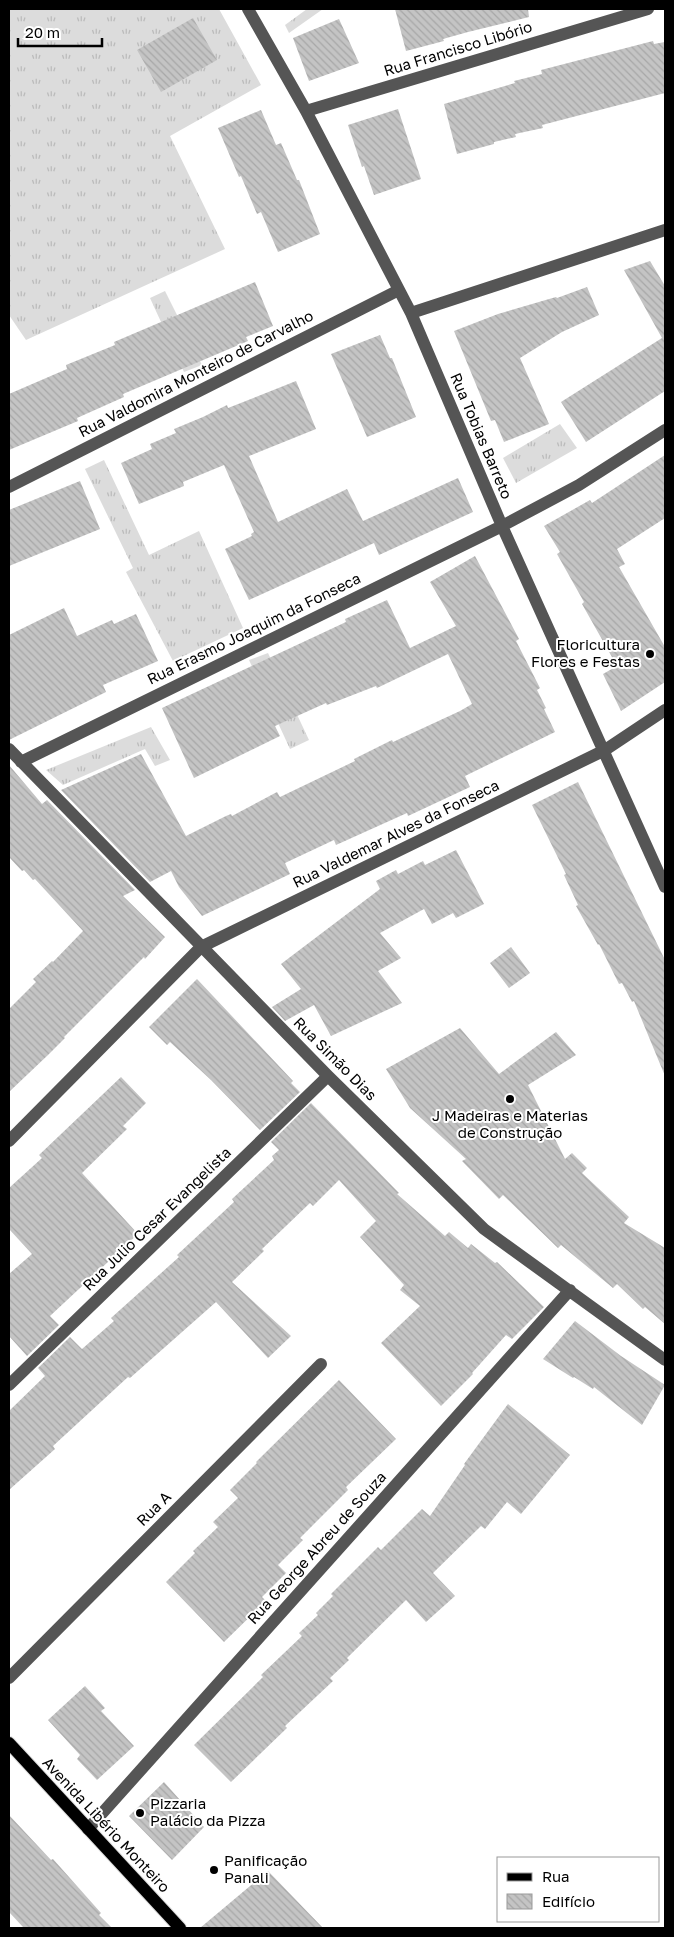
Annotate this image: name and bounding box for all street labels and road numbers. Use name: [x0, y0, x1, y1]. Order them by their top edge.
street label: Rua Francisco Libório: [381, 17, 534, 79]
street label: Rua Valdomira Monteiro de Carvalho: [75, 306, 316, 440]
street label: Rua Tobias Barreto: [447, 370, 517, 501]
street label: Rua Erasmo Joaquim da Fonseca: [144, 568, 363, 688]
street label: Rua Valdemar Alves da Fonseca: [289, 775, 502, 891]
street label: Rua Simão Dias: [290, 1013, 381, 1104]
street label: Rua Julio Cesar Evangelista: [79, 1143, 234, 1294]
street label: Rua George Abreu de Souza: [243, 1467, 389, 1627]
street label: Rua A: [132, 1487, 174, 1529]
street label: Avenida Libério Monteiro: [39, 1753, 174, 1896]

